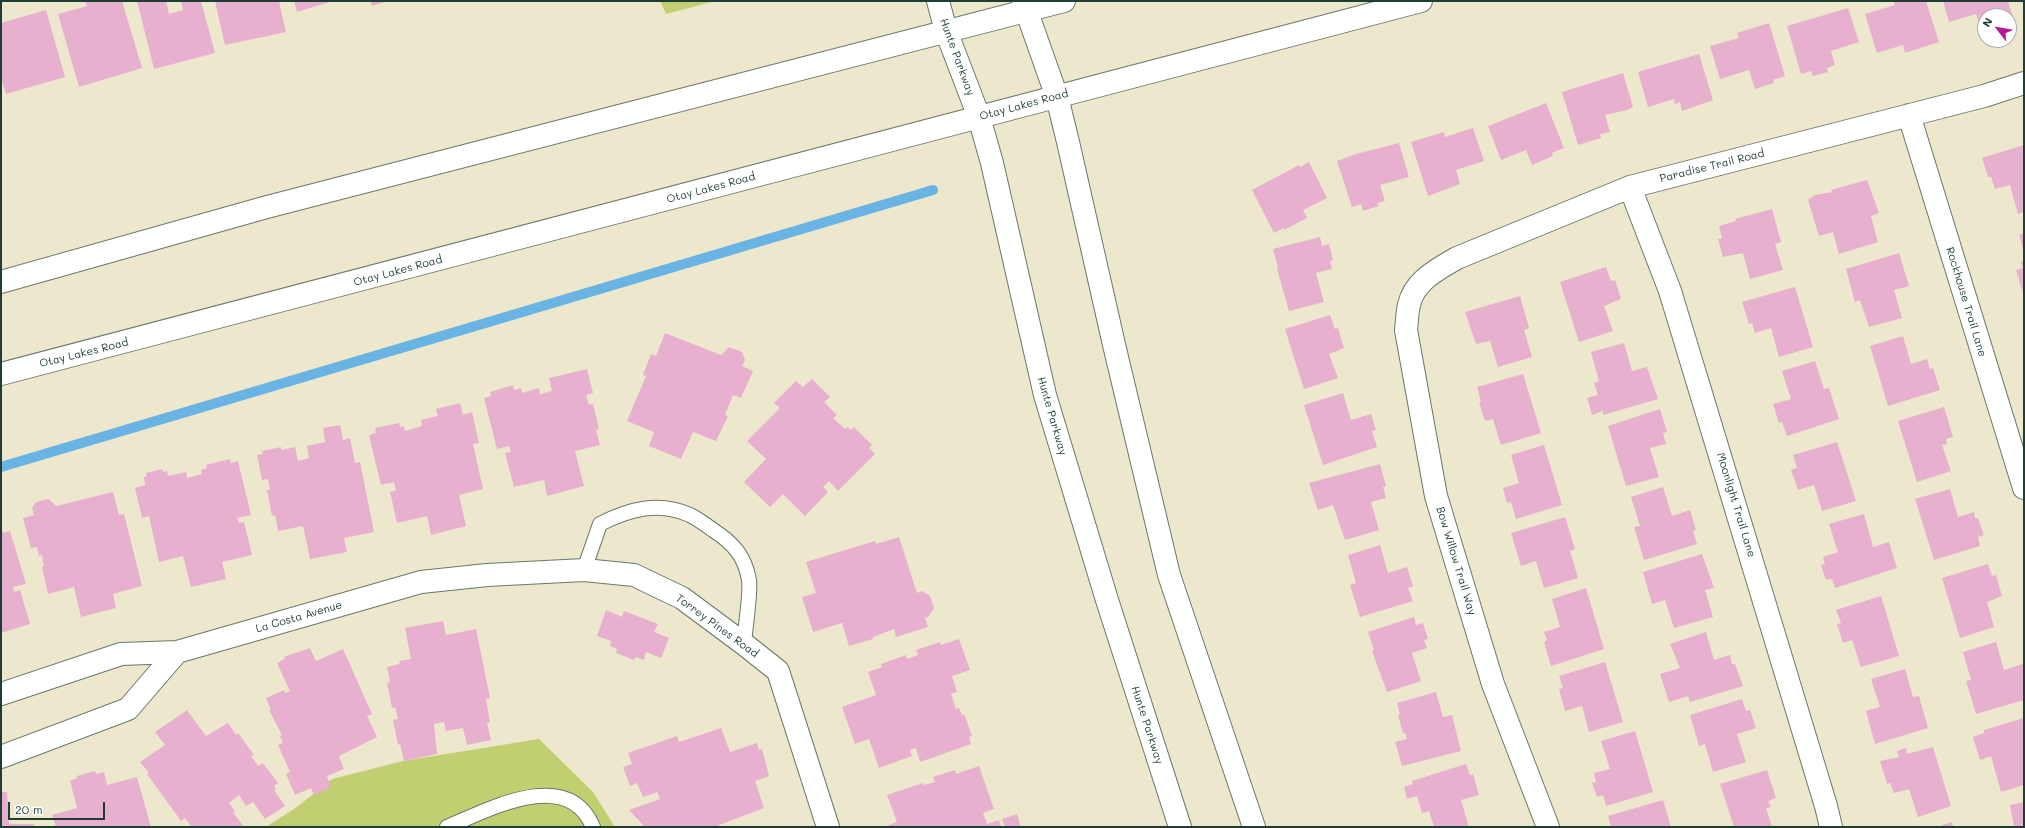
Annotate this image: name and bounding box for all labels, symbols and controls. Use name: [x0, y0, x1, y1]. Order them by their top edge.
north arrow: [1977, 8, 2017, 48]
text: N: [1979, 15, 1996, 30]
street label: Hunte Parkway: [937, 17, 977, 97]
street label: Otay Lakes Road: [978, 87, 1070, 123]
street label: Paradise Trail Road: [1658, 147, 1766, 185]
street label: Otay Lakes Road: [665, 170, 757, 206]
street label: Rockhouse Trail Lane: [1943, 246, 1989, 358]
street label: Otay Lakes Road: [352, 253, 444, 289]
street label: Otay Lakes Road: [38, 336, 130, 370]
street label: Hunte Parkway: [1034, 375, 1070, 457]
street label: Moonlight Trail Lane: [1714, 451, 1758, 559]
street label: Bow Willow Trail Way: [1433, 505, 1479, 617]
street label: Torrey Pines Road: [673, 592, 761, 660]
street label: La Costa Avenue: [254, 598, 344, 636]
street label: Hunte Parkway: [1128, 684, 1166, 766]
scale bar: [10, 794, 107, 820]
text: 20 m: [15, 801, 43, 817]

